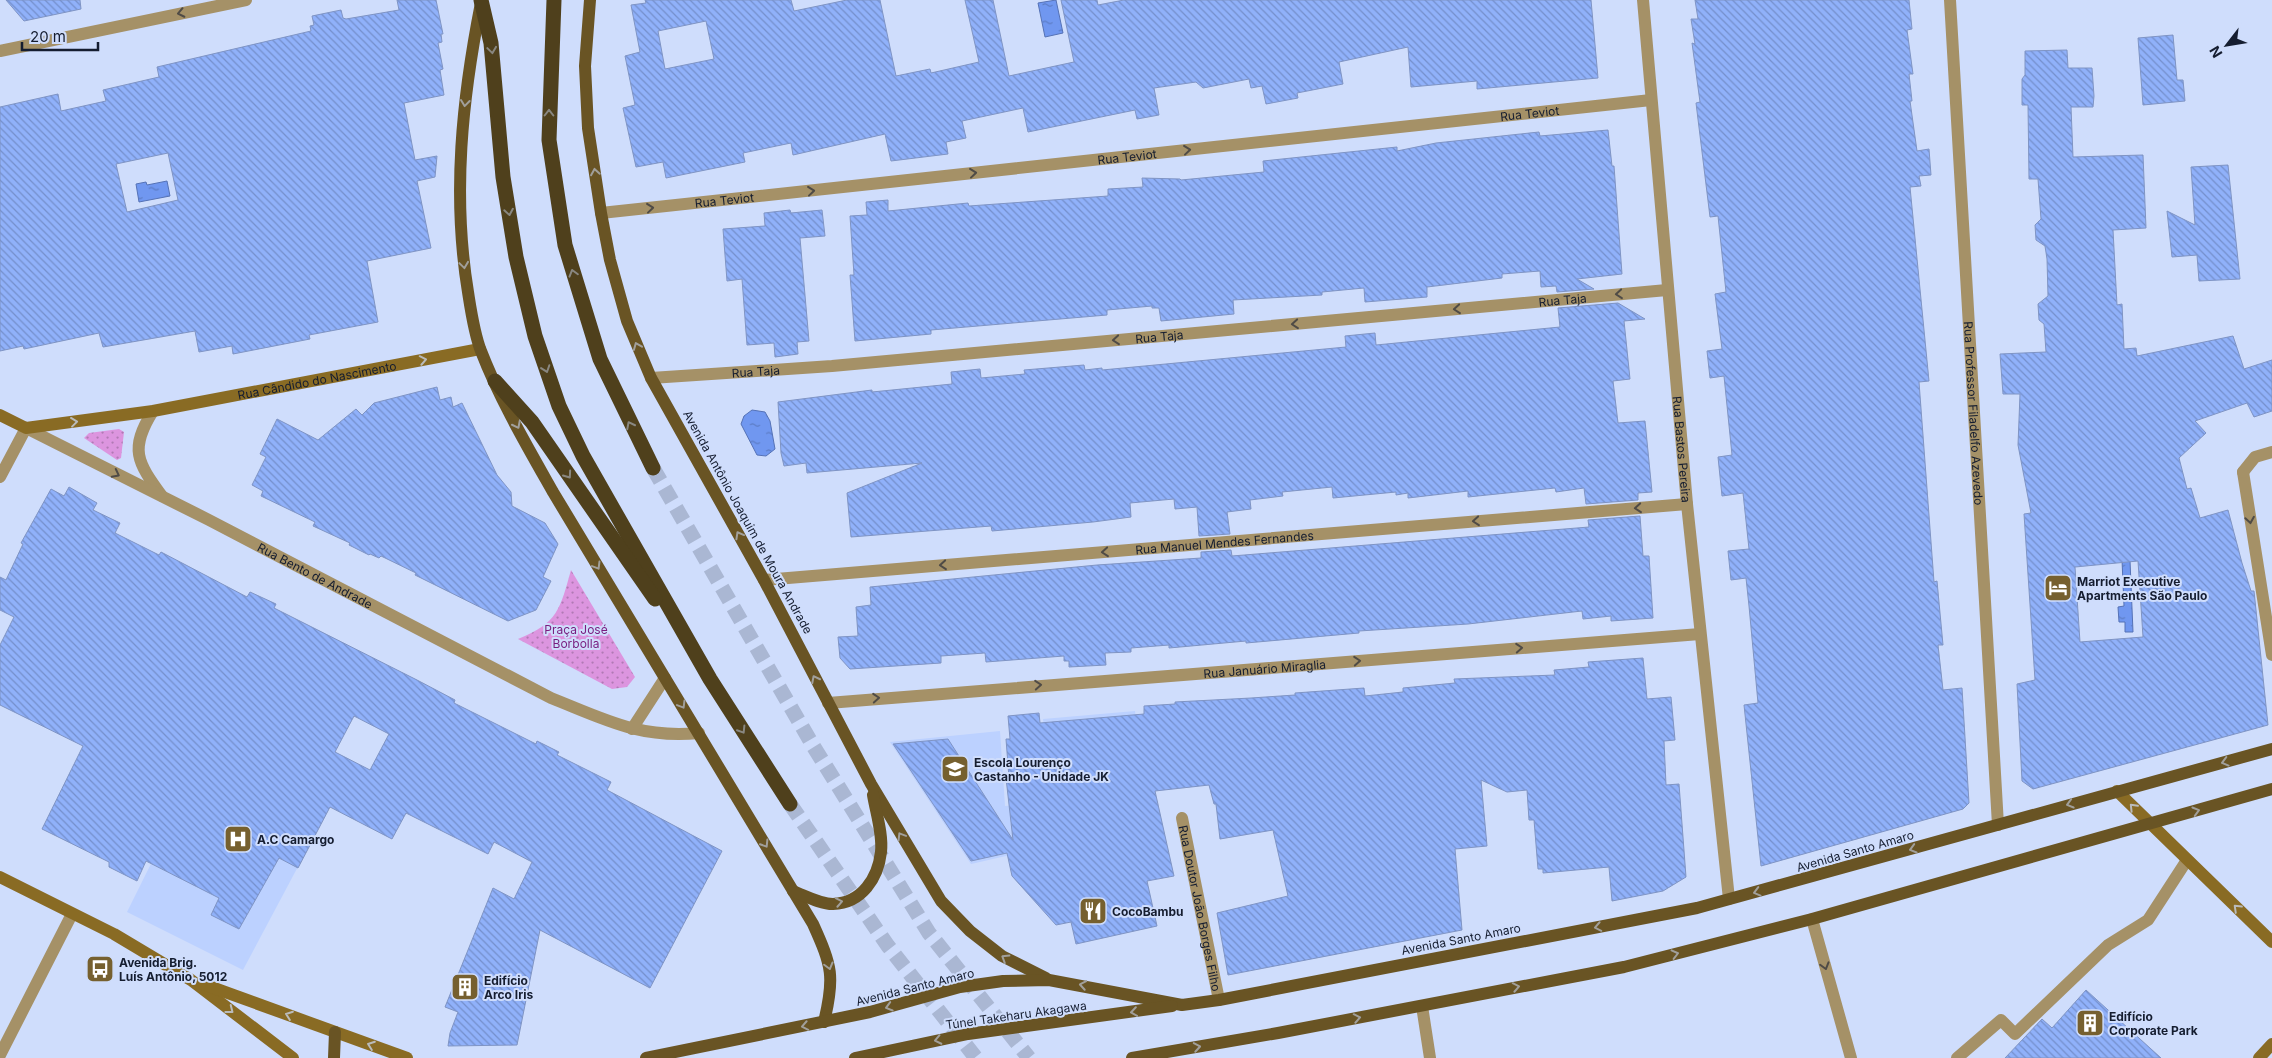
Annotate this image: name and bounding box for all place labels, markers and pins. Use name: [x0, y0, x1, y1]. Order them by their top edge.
hotel icon: Marriot Executive Apartments São Paulo: [2043, 573, 2073, 603]
place label: Marriot Executive Apartments São Paulo: [2077, 574, 2207, 603]
school or university icon: Escola Lourenço Castanho - Unidade JK: [940, 754, 970, 784]
place label: Escola Lourenço Castanho - Unidade JK: [974, 755, 1109, 784]
hospital icon: A.C Camargo: [223, 824, 253, 854]
place label: A.C Camargo: [257, 832, 334, 847]
restaurant icon: CocoBambu: [1078, 896, 1108, 926]
place label: CocoBambu: [1112, 904, 1184, 919]
bus stop icon: Avenida Brig. Luís Antônio, 5012: [85, 954, 115, 984]
place label: Avenida Brig. Luís Antônio, 5012: [119, 955, 227, 984]
building icon: Edifício Arco Iris: [450, 972, 480, 1002]
place label: Edifício Arco Iris: [484, 973, 533, 1002]
building icon: Edifício Corporate Park: [2075, 1008, 2105, 1038]
place label: Edifício Corporate Park: [2109, 1009, 2198, 1038]

